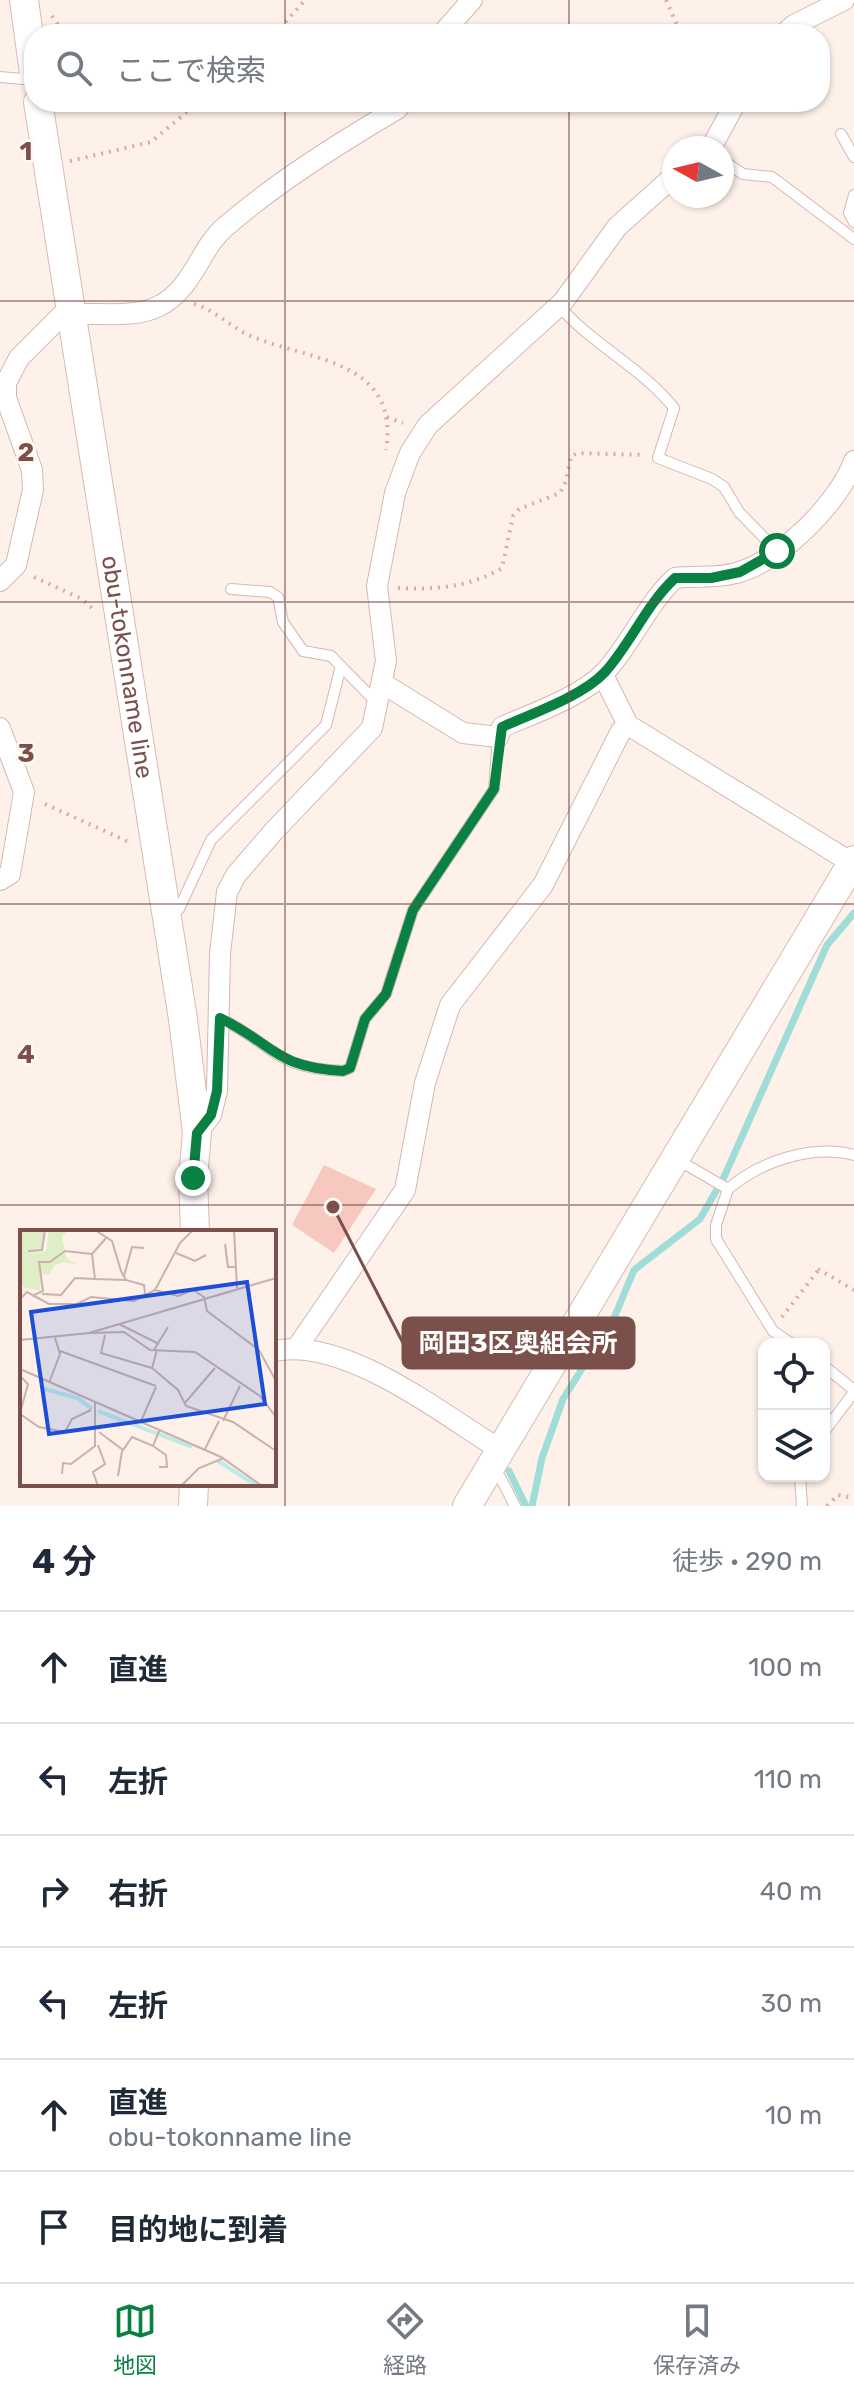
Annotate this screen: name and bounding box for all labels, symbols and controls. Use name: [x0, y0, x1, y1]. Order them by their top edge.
search box: [24, 24, 830, 112]
icon: search: [52, 46, 96, 90]
text: ここで検索: [116, 53, 266, 89]
text: 1: [20, 136, 32, 167]
north arrow: [662, 136, 734, 208]
text: 2: [18, 437, 34, 468]
route start: [759, 533, 795, 569]
street label: obu-tokonname line: [96, 554, 159, 780]
text: 3: [17, 738, 35, 769]
text: 4: [17, 1039, 35, 1070]
route end: [175, 1160, 211, 1196]
inset map: [20, 1230, 276, 1486]
callout: 岡田3区奥組会所: [403, 1318, 634, 1368]
text: 岡田3区奥組会所: [418, 1328, 618, 1359]
map controls: [758, 1338, 830, 1482]
button: locate: [758, 1338, 830, 1410]
button: layers: [758, 1410, 830, 1482]
text: 4 分: [32, 1541, 96, 1582]
text: 徒歩 · 290 m: [672, 1546, 822, 1577]
icon: ahead: [32, 1645, 76, 1689]
text: 直進: [108, 1652, 168, 1688]
text: 100 m: [748, 1652, 822, 1683]
icon: left: [32, 1757, 76, 1801]
text: 左折: [108, 1764, 168, 1800]
text: 110 m: [754, 1764, 822, 1795]
icon: right: [32, 1869, 76, 1913]
text: 右折: [108, 1876, 168, 1912]
text: 40 m: [760, 1876, 822, 1907]
icon: left: [32, 1981, 76, 2025]
text: 左折: [108, 1988, 168, 2024]
text: 30 m: [760, 1988, 822, 2019]
text: 直進: [108, 2085, 168, 2121]
icon: ahead: [32, 2093, 76, 2137]
text: 10 m: [765, 2100, 822, 2131]
text: obu-tokonname line: [108, 2122, 352, 2153]
icon: arrive: [32, 2205, 76, 2249]
text: 目的地に到着: [108, 2212, 288, 2248]
tab: 地図: [113, 2299, 157, 2379]
tab: 経路: [383, 2299, 427, 2379]
tab: 保存済み: [653, 2299, 741, 2379]

